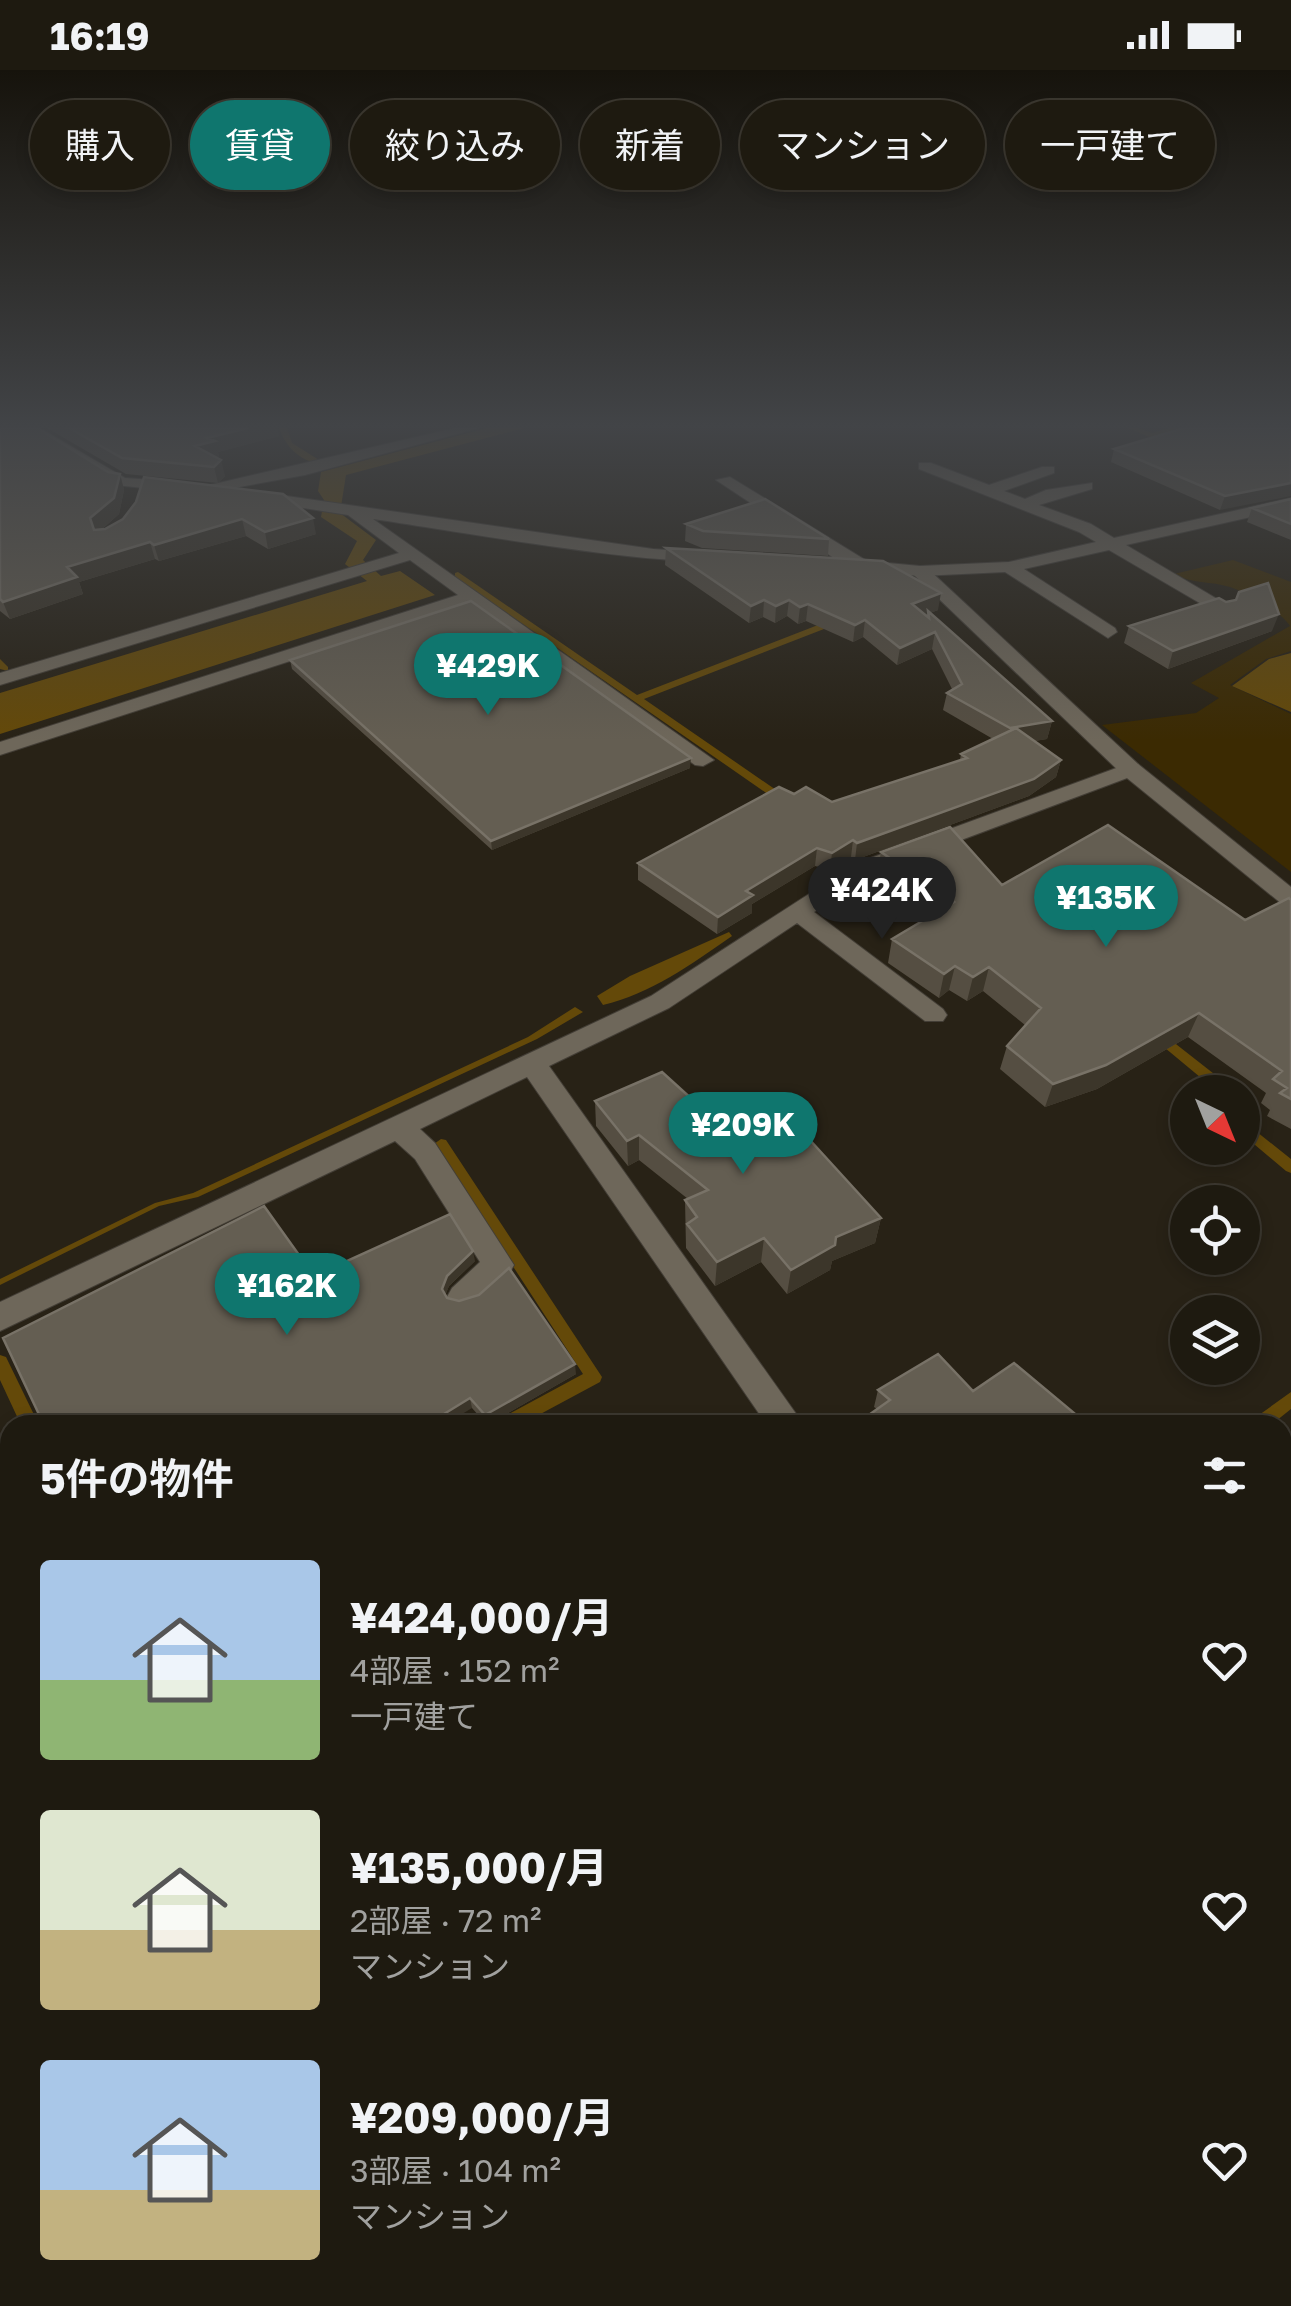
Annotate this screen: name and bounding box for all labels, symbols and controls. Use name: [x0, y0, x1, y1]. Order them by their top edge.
text: 16:19: [50, 13, 150, 58]
chip: 購入: [30, 100, 170, 190]
chip: 賃貸: [190, 100, 330, 190]
chip: 絞り込み: [350, 100, 560, 190]
chip: 新着: [580, 100, 720, 190]
chip: マンション: [740, 100, 985, 190]
chip: 一戸建て: [1005, 100, 1215, 190]
pin: ¥429K: [418, 633, 558, 718]
text: ¥429K: [436, 646, 540, 684]
pin: ¥424K: [812, 857, 952, 942]
pin: ¥135K: [1036, 865, 1176, 950]
text: ¥424K: [830, 870, 934, 908]
text: ¥135K: [1056, 878, 1156, 916]
north arrow: [1170, 1075, 1260, 1165]
map controls: [1170, 1075, 1260, 1385]
pin: ¥209K: [673, 1092, 813, 1177]
text: ¥209K: [691, 1105, 795, 1143]
button: locate: [1170, 1185, 1260, 1275]
pin: ¥162K: [217, 1253, 357, 1338]
text: ¥162K: [237, 1266, 337, 1304]
button: layers: [1170, 1295, 1260, 1385]
icon: filters: [1197, 1448, 1252, 1503]
text: 5件の物件: [40, 1453, 234, 1503]
text: ¥424,000/月: [350, 1592, 613, 1642]
icon: home: [120, 1600, 240, 1720]
icon: heart: [1197, 1633, 1252, 1688]
text: 4部屋 · 152 m²: [350, 1651, 560, 1689]
text: 一戸建て: [350, 1697, 478, 1735]
text: ¥135,000/月: [350, 1842, 608, 1892]
icon: home: [120, 1850, 240, 1970]
icon: heart: [1197, 1883, 1252, 1938]
text: 2部屋 · 72 m²: [350, 1901, 542, 1939]
text: マンション: [350, 1947, 510, 1985]
text: ¥209,000/月: [350, 2092, 615, 2142]
icon: home: [120, 2100, 240, 2220]
icon: heart: [1197, 2133, 1252, 2188]
text: 3部屋 · 104 m²: [350, 2151, 561, 2189]
text: マンション: [350, 2197, 510, 2235]

